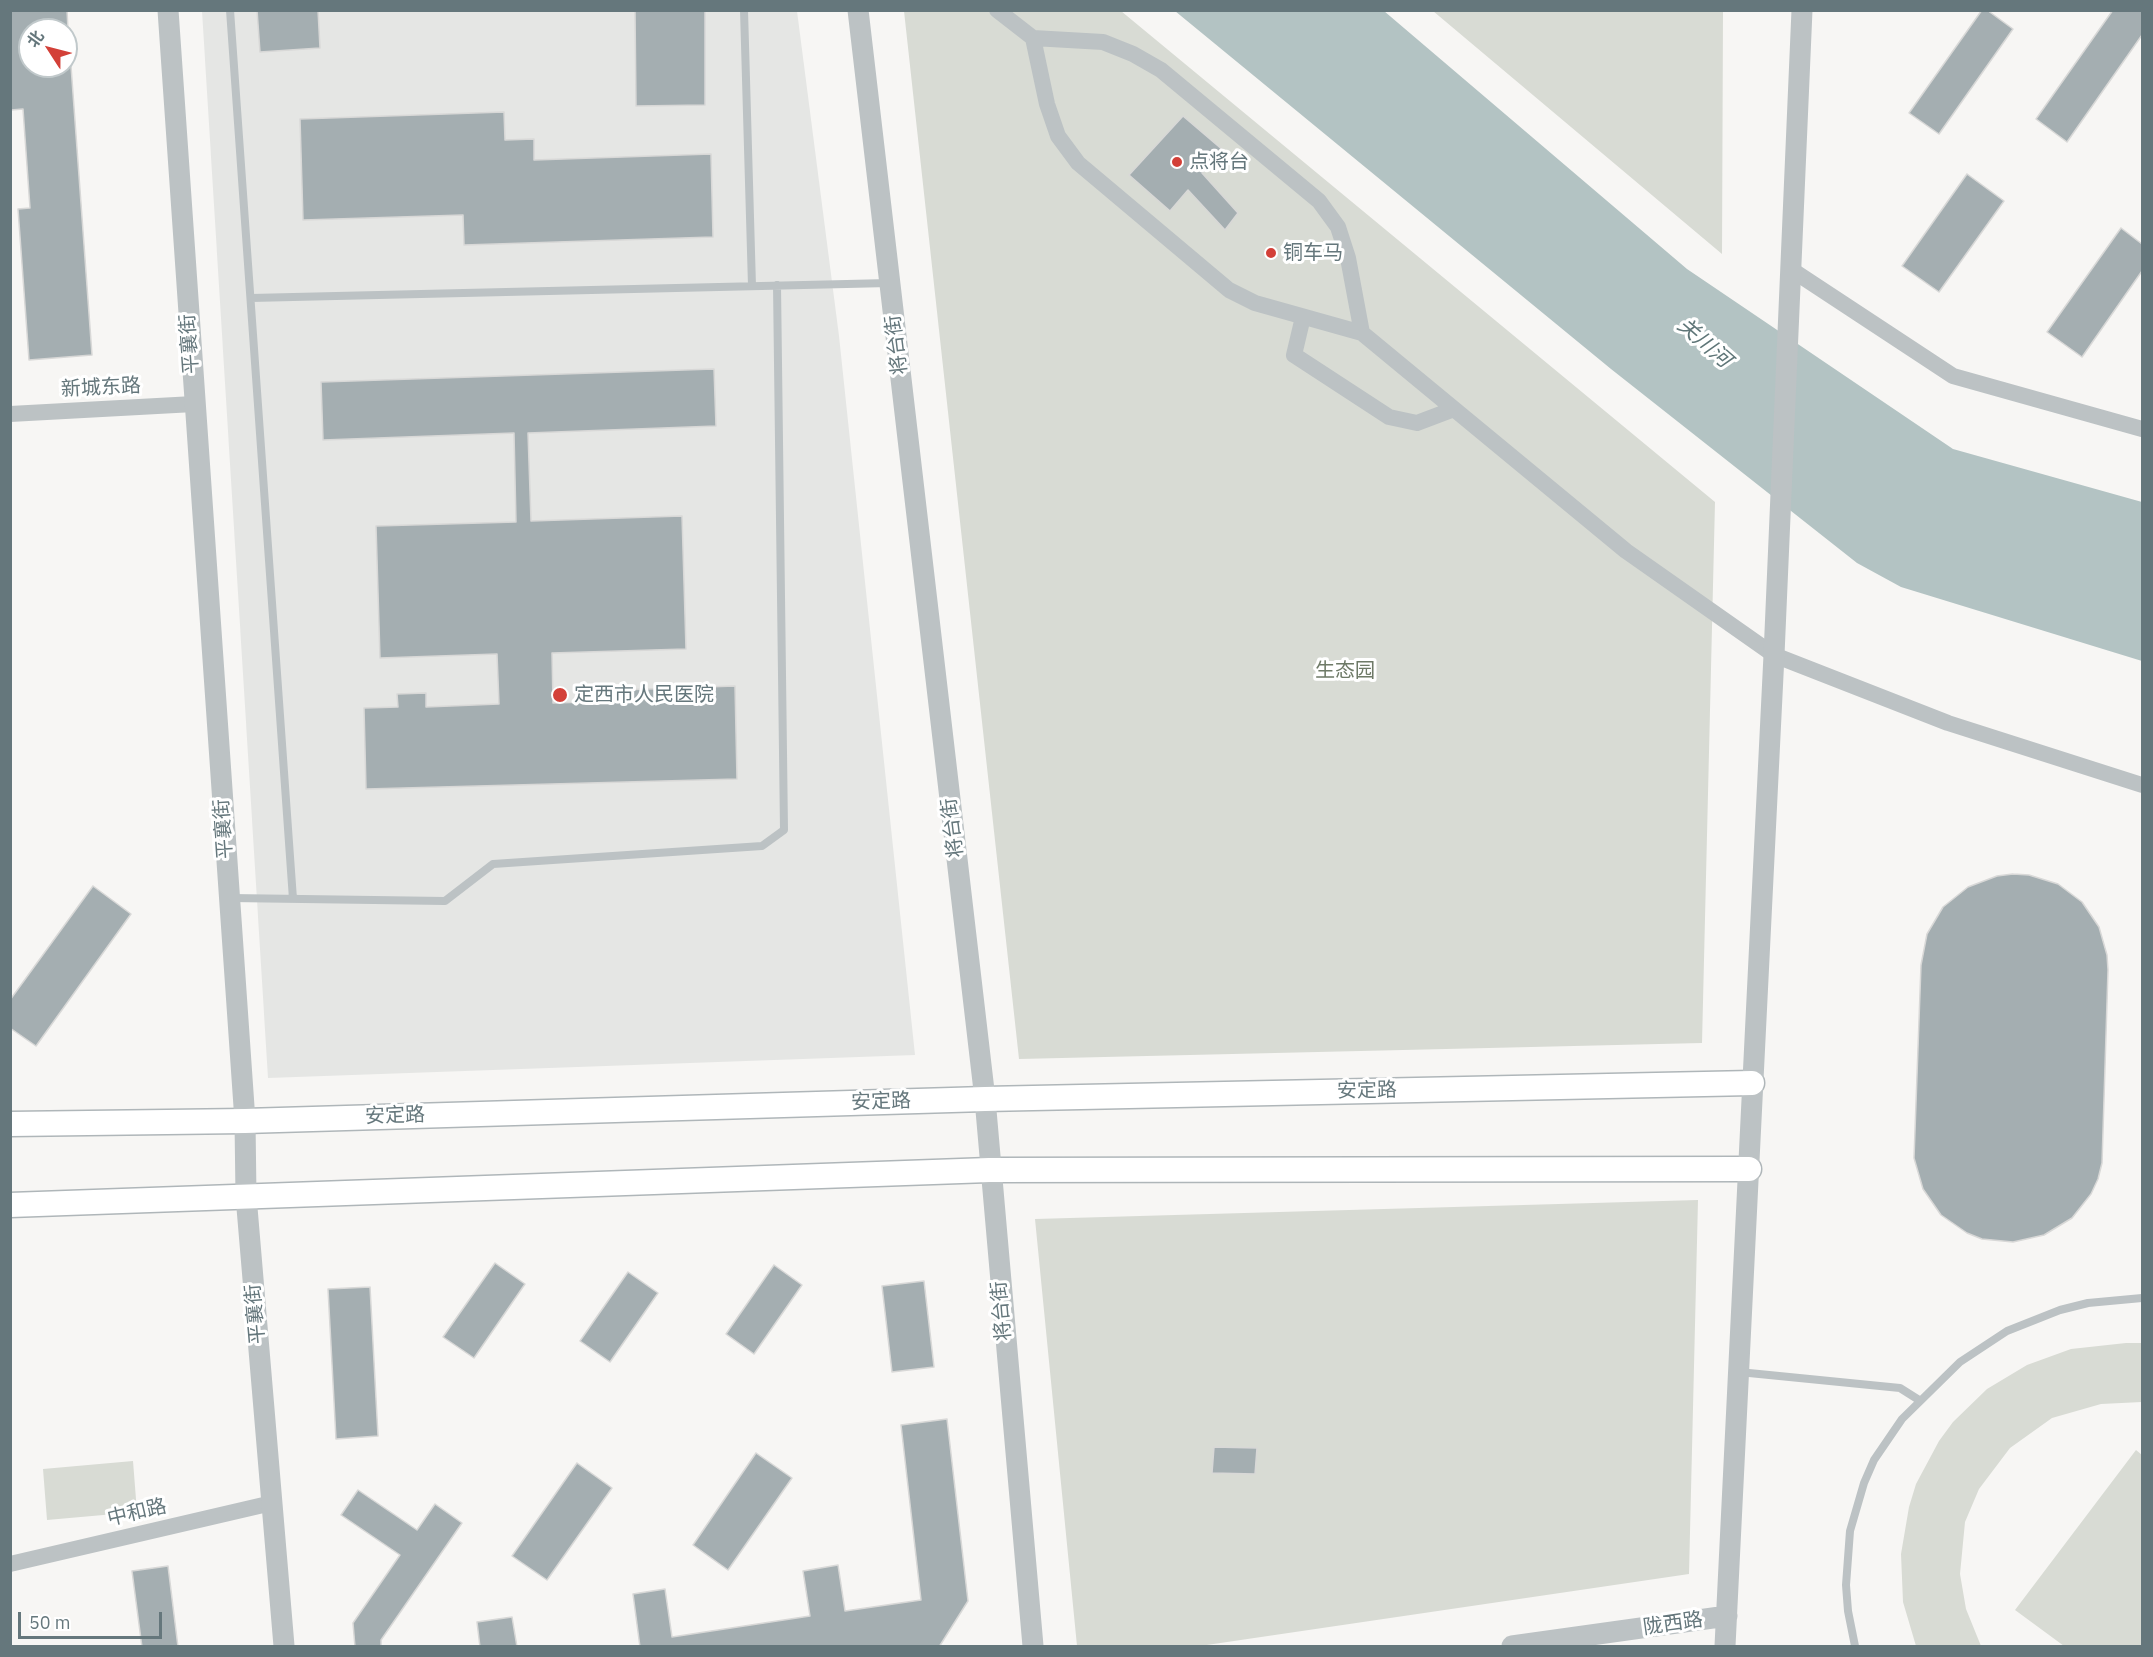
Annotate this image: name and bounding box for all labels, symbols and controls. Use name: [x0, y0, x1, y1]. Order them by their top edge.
north arrow: [18, 18, 78, 78]
text: 北: [22, 26, 48, 51]
place label: 点将台: [1189, 150, 1249, 174]
marker: 点将台: [1170, 155, 1184, 169]
place label: 铜车马: [1283, 241, 1343, 265]
marker: 铜车马: [1264, 246, 1278, 260]
street label: 平襄街: [176, 313, 204, 375]
water label: 关川河: [1672, 313, 1736, 373]
street label: 将台街: [881, 314, 913, 376]
street label: 新城东路: [60, 374, 142, 402]
park label: 生态园: [1315, 659, 1375, 683]
place label: 定西市人民医院: [574, 683, 714, 707]
marker: 定西市人民医院: [551, 686, 569, 704]
street label: 将台街: [937, 797, 969, 859]
street label: 平襄街: [210, 798, 238, 860]
street label: 安定路: [1337, 1078, 1397, 1104]
street label: 安定路: [851, 1089, 911, 1115]
street label: 安定路: [365, 1103, 425, 1129]
street label: 将台街: [987, 1280, 1017, 1342]
street label: 平襄街: [241, 1283, 271, 1345]
street label: 中和路: [105, 1495, 169, 1531]
scale bar: [21, 1600, 165, 1638]
street label: 陇西路: [1642, 1608, 1704, 1640]
text: 50 m: [29, 1611, 71, 1634]

